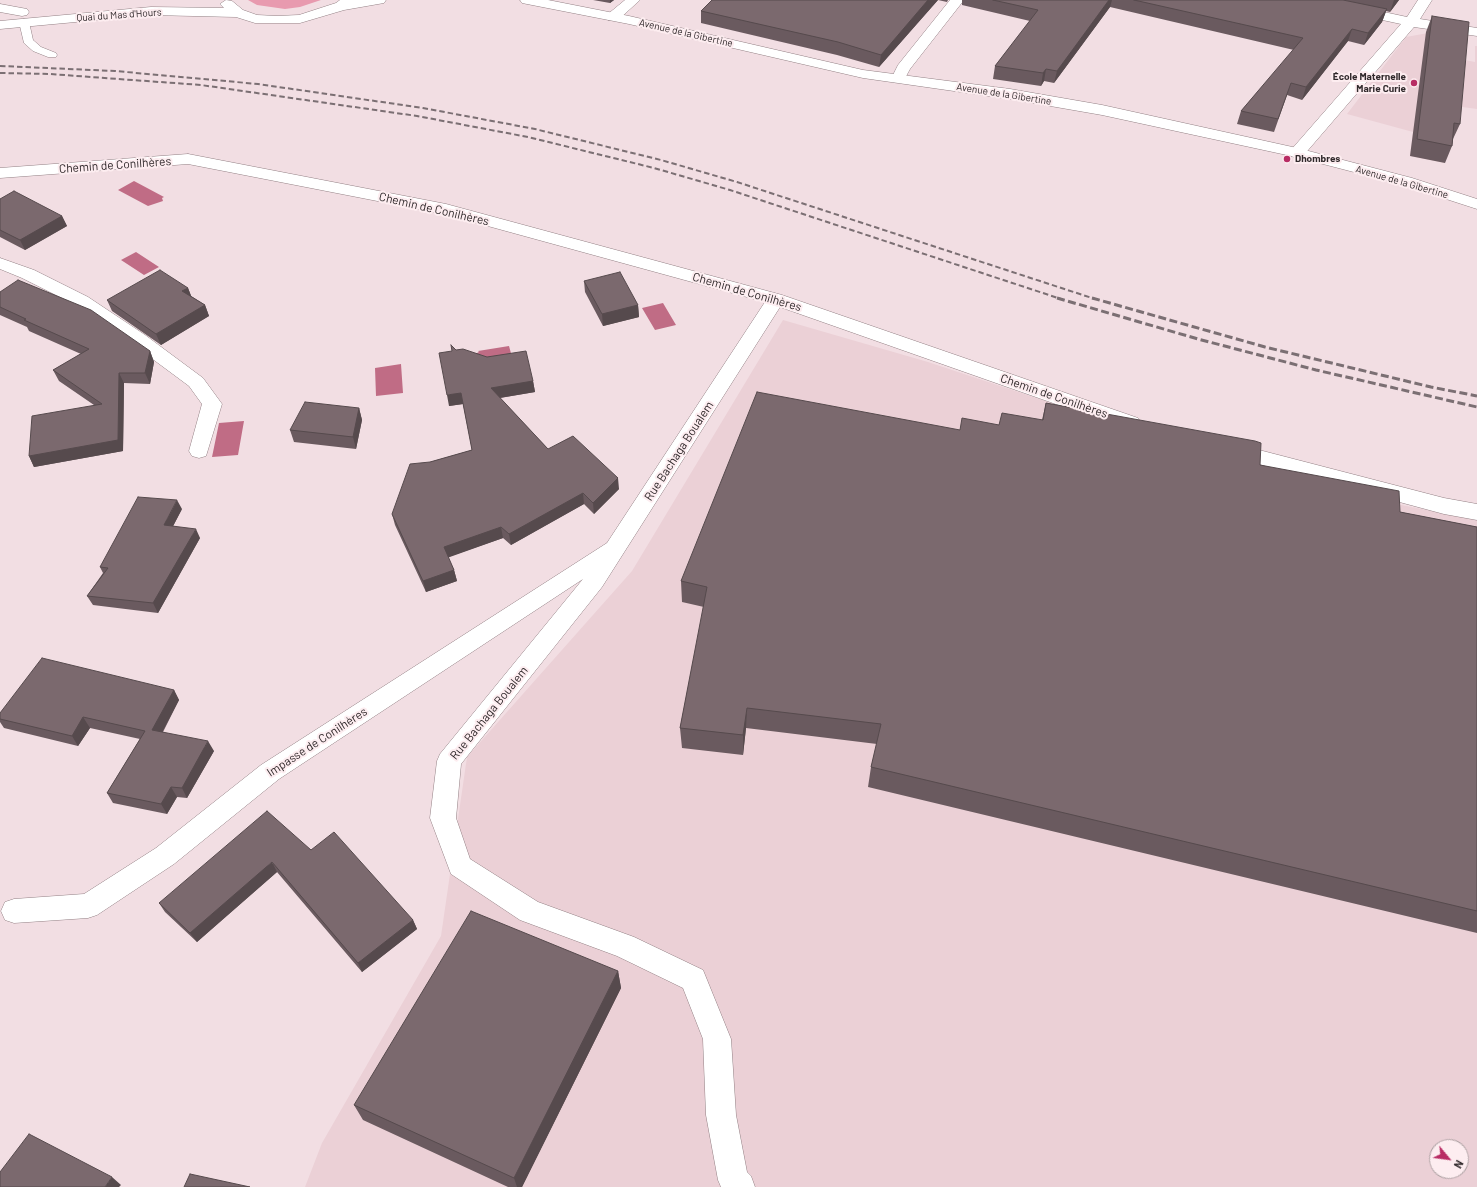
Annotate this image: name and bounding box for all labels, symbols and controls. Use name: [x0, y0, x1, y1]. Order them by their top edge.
street label: Quai du Mas d'Hours: [76, 6, 162, 24]
street label: Avenue de la Gibertine: [638, 16, 734, 50]
place label: École Maternelle Marie Curie: [1333, 71, 1406, 94]
marker: École Maternelle Marie Curie: [1409, 78, 1419, 88]
street label: Avenue de la Gibertine: [956, 81, 1052, 107]
place label: Dhombres: [1295, 153, 1340, 165]
street label: Chemin de Conilhères: [58, 154, 172, 176]
marker: Dhombres: [1282, 154, 1292, 164]
street label: Avenue de la Gibertine: [1354, 163, 1450, 201]
street label: Chemin de Conilhères: [378, 189, 490, 229]
street label: Chemin de Conilhères: [691, 270, 803, 314]
street label: Chemin de Conilhères: [998, 371, 1110, 421]
street label: Rue Bachaga Boualem: [641, 399, 717, 503]
street label: Rue Bachaga Boualem: [447, 664, 531, 762]
street label: Impasse de Conilhères: [264, 704, 370, 780]
north arrow: [1429, 1139, 1469, 1179]
text: N: [1452, 1158, 1467, 1171]

